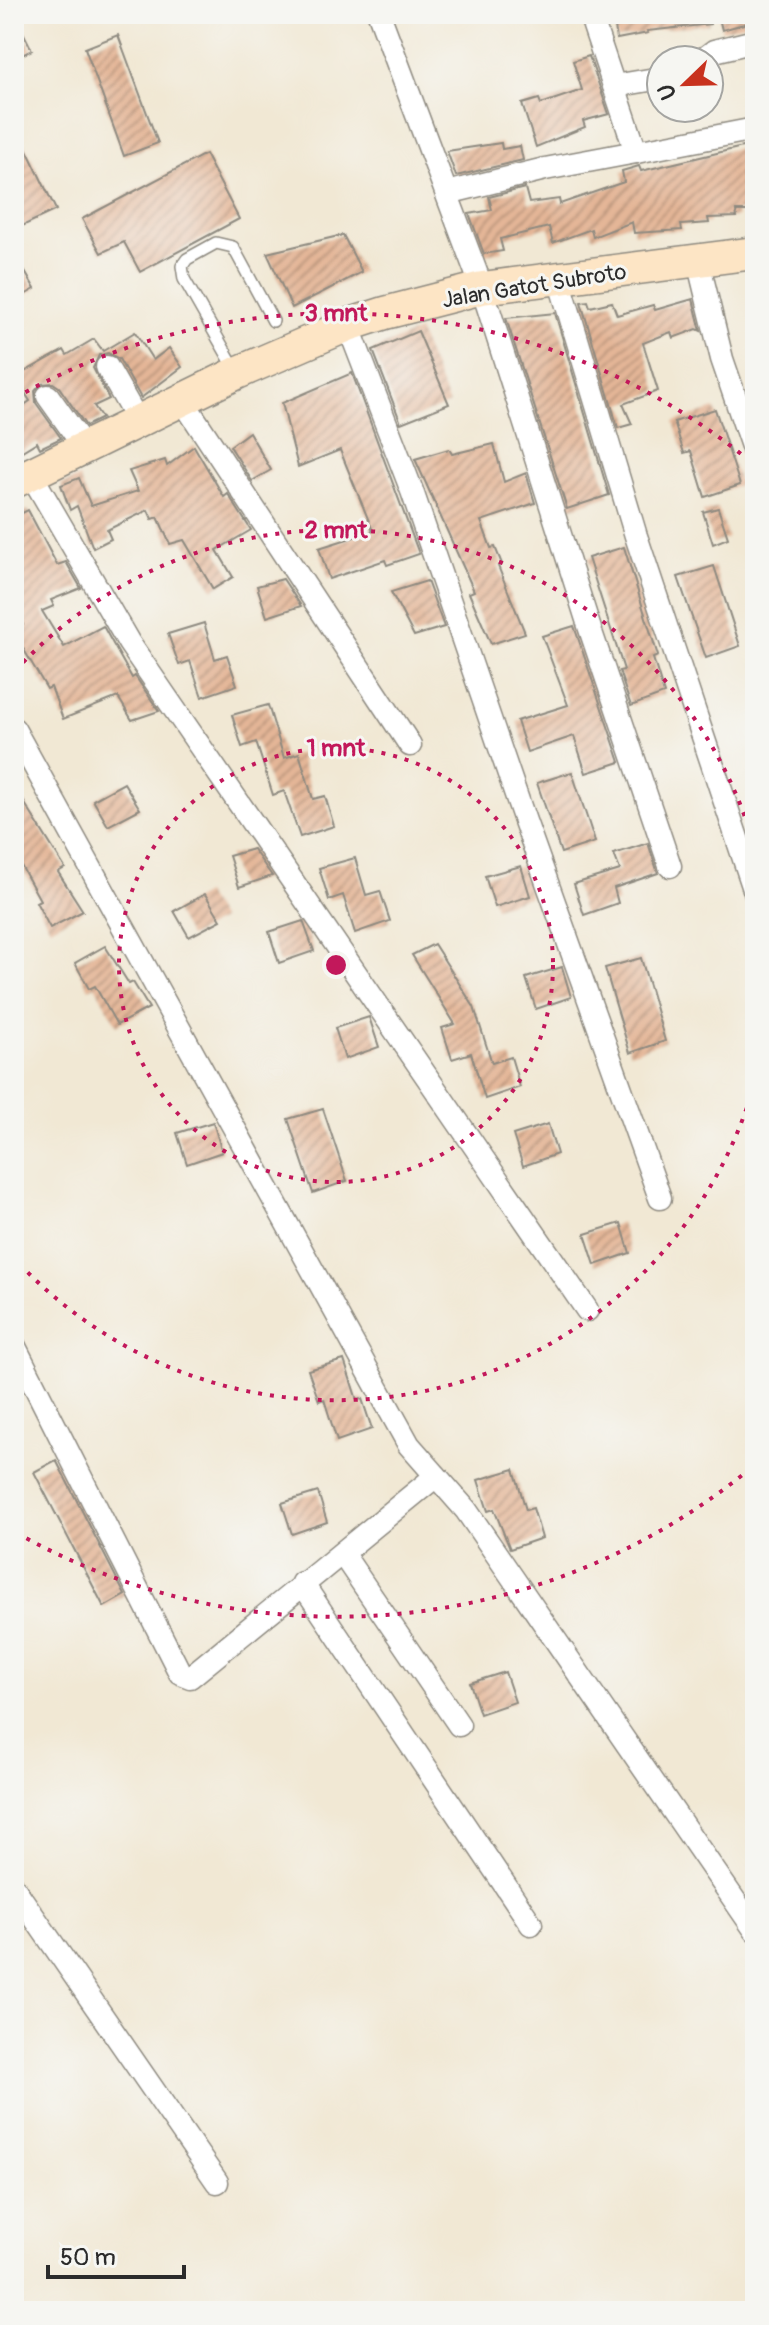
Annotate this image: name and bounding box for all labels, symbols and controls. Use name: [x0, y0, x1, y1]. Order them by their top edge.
north arrow: [645, 44, 725, 124]
text: U: [652, 79, 683, 104]
street label: Jalan Gatot Subroto: [440, 258, 628, 314]
text: 3 mnt: [305, 299, 369, 328]
text: 2 mnt: [305, 516, 369, 545]
text: 1 mnt: [307, 734, 367, 763]
centre of rings: [322, 951, 350, 979]
scale bar: [48, 2229, 184, 2279]
text: 50 m: [60, 2243, 116, 2272]

